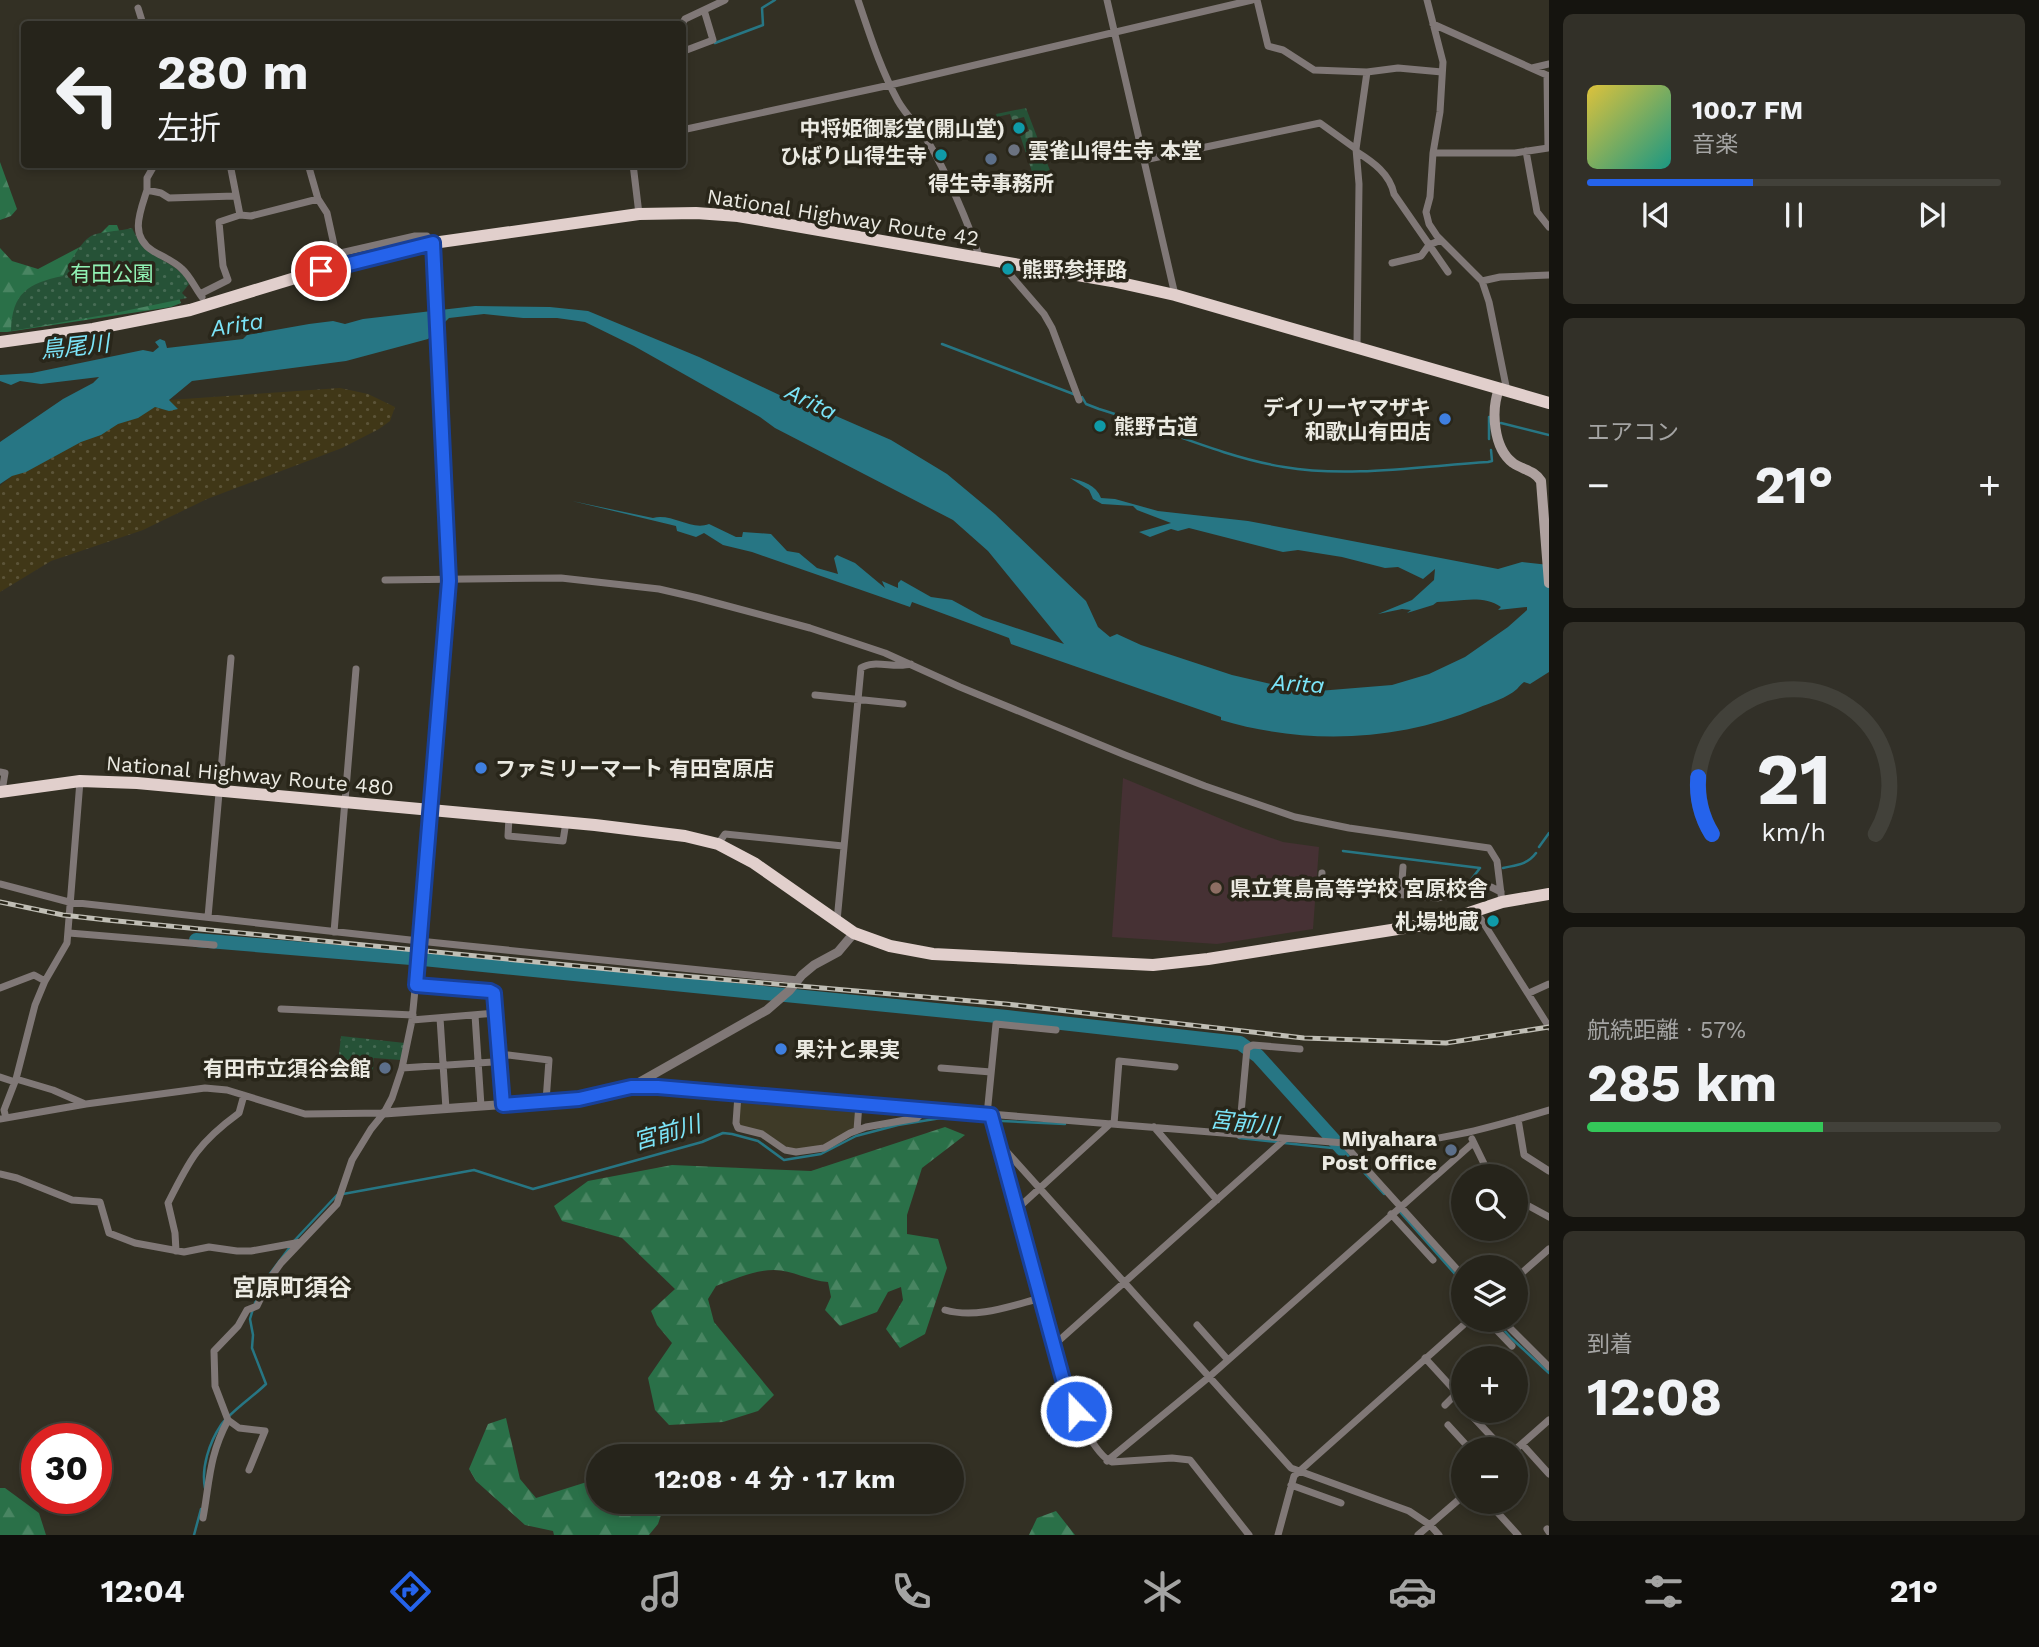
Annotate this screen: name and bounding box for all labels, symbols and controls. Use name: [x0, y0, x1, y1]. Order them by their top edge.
text: 280 m: [157, 43, 309, 101]
icon: left: [42, 49, 133, 140]
text: 100.7 FM: [1692, 95, 1803, 125]
text: 左折: [157, 109, 221, 147]
place label: 中将姫御影堂(開山堂): [800, 116, 1005, 141]
marker: 中将姫御影堂(開山堂): [1011, 120, 1027, 136]
text: 音楽: [1692, 131, 1738, 158]
place label: 雲雀山得生寺 本堂: [1028, 138, 1202, 163]
marker: 雲雀山得生寺 本堂: [1006, 142, 1022, 158]
place label: ひばり山得生寺: [780, 143, 927, 168]
marker: ひばり山得生寺: [933, 147, 949, 163]
marker: 得生寺事務所: [983, 151, 999, 167]
place label: 得生寺事務所: [928, 171, 1054, 196]
street label: National Highway Route 42: [705, 183, 981, 251]
icon: previous: [1637, 196, 1675, 234]
icon: pause: [1775, 196, 1813, 234]
icon: next: [1913, 196, 1951, 234]
pin: [291, 241, 351, 301]
icon: arrive: [302, 252, 340, 290]
place label: 熊野参拝路: [1022, 257, 1127, 282]
park label: 有田公園: [70, 261, 154, 286]
marker: 熊野参拝路: [1000, 261, 1016, 277]
water label: Arita: [208, 308, 265, 343]
water label: 鳥尾川: [39, 330, 114, 364]
water label: Arita: [780, 378, 841, 426]
place label: デイリーヤマザキ 和歌山有田店: [1263, 395, 1431, 444]
marker: デイリーヤマザキ 和歌山有田店: [1437, 411, 1453, 427]
place label: 熊野古道: [1114, 414, 1198, 439]
marker: 熊野古道: [1092, 418, 1108, 434]
text: エアコン: [1587, 419, 1679, 446]
text: 21°: [1754, 455, 1834, 516]
text: −: [1587, 463, 1610, 507]
text: +: [1978, 463, 2001, 507]
water label: Arita: [1270, 669, 1325, 699]
text: 21: [1757, 736, 1831, 822]
street label: National Highway Route 480: [105, 750, 395, 800]
place label: ファミリーマート 有田宮原店: [495, 756, 774, 781]
marker: ファミリーマート 有田宮原店: [473, 760, 489, 776]
text: km/h: [1762, 817, 1826, 846]
place label: 県立箕島高等学校 宮原校舎: [1230, 876, 1488, 901]
marker: 県立箕島高等学校 宮原校舎: [1208, 880, 1224, 896]
place label: 札場地蔵: [1395, 909, 1479, 934]
marker: 札場地蔵: [1485, 913, 1501, 929]
text: 航続距離 · 57%: [1587, 1017, 1746, 1044]
place label: 果汁と果実: [795, 1037, 900, 1062]
marker: 果汁と果実: [773, 1041, 789, 1057]
text: 285 km: [1587, 1053, 1777, 1114]
place label: 有田市立須谷会館: [203, 1056, 371, 1081]
marker: 有田市立須谷会館: [377, 1060, 393, 1076]
water label: 宮前川: [1208, 1106, 1283, 1140]
water label: 宮前川: [630, 1110, 707, 1155]
place label: Miyahara Post Office: [1322, 1126, 1438, 1175]
marker: Miyahara Post Office: [1443, 1142, 1459, 1158]
map controls: [1451, 1164, 1528, 1514]
button: search: [1451, 1164, 1528, 1241]
button: layers: [1451, 1255, 1528, 1332]
district label: 宮原町須谷: [232, 1274, 352, 1302]
text: 到着: [1587, 1331, 1633, 1358]
button: +: [1451, 1346, 1528, 1423]
text: 12:08: [1587, 1367, 1722, 1428]
position arrow: [1039, 1374, 1113, 1448]
speed limit sign: 30: [21, 1423, 112, 1514]
button: −: [1451, 1437, 1528, 1514]
text: 12:08 · 4 分 · 1.7 km: [655, 1464, 895, 1494]
icon: directions: [386, 1567, 435, 1616]
icon: music: [637, 1567, 686, 1616]
icon: phone: [887, 1567, 936, 1616]
icon: climate: [1138, 1567, 1187, 1616]
icon: car: [1388, 1567, 1437, 1616]
icon: filters: [1639, 1567, 1688, 1616]
text: 12:04: [101, 1572, 185, 1610]
text: 21°: [1889, 1572, 1938, 1610]

